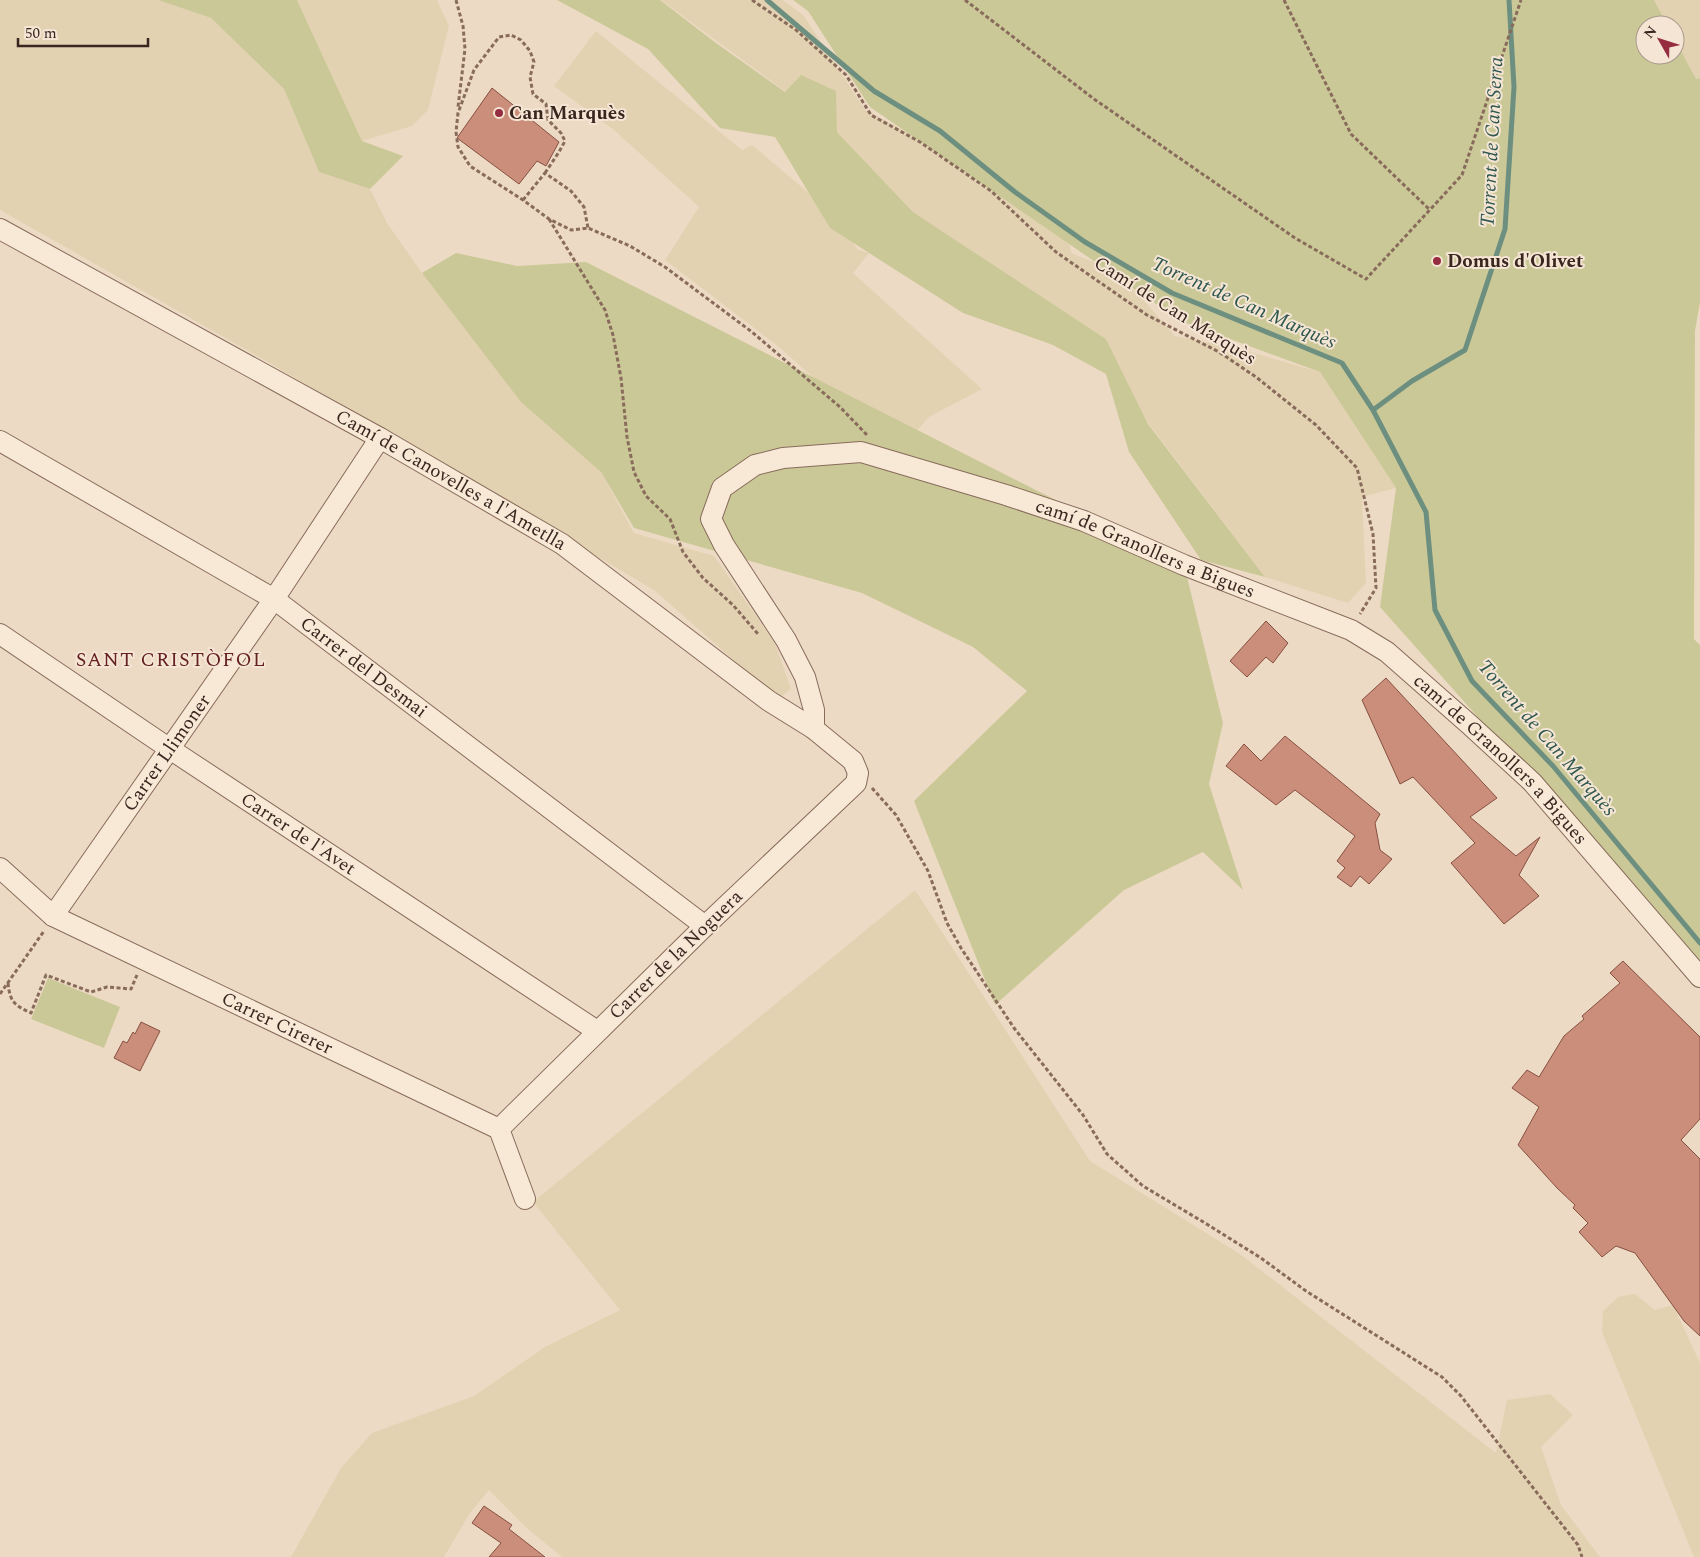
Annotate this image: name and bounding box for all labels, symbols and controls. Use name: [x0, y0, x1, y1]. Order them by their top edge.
scale bar: [18, 15, 148, 47]
north arrow: [1635, 15, 1685, 65]
text: N: [1639, 21, 1662, 43]
text: 50 m: [25, 22, 57, 45]
water label: Torrent de Can Serra: [1473, 56, 1511, 228]
place label: Can Marquès: [509, 99, 626, 128]
marker: Can Marquès: [493, 107, 505, 119]
place label: Domus d'Olivet: [1447, 247, 1583, 276]
street label: Camí de Can Marquès: [1088, 249, 1262, 373]
water label: Torrent de Can Marquès: [1147, 249, 1341, 357]
marker: Domus d'Olivet: [1431, 255, 1443, 267]
street label: Camí de Canovelles a l'Ametlla: [330, 402, 572, 558]
street label: camí de Granollers a Bigues: [1032, 491, 1259, 606]
street label: Carrer del Desmai: [294, 609, 434, 725]
district label: SANT CRISTÒFOL: [76, 645, 266, 675]
water label: Torrent de Can Marquès: [1470, 653, 1624, 823]
street label: camí de Granollers a Bigues: [1407, 667, 1595, 851]
street label: Carrer Llimoner: [116, 688, 218, 818]
street label: Carrer de l'Avet: [235, 785, 362, 883]
street label: Carrer de la Noguera: [602, 883, 750, 1027]
street label: Carrer Cirerer: [217, 984, 338, 1062]

